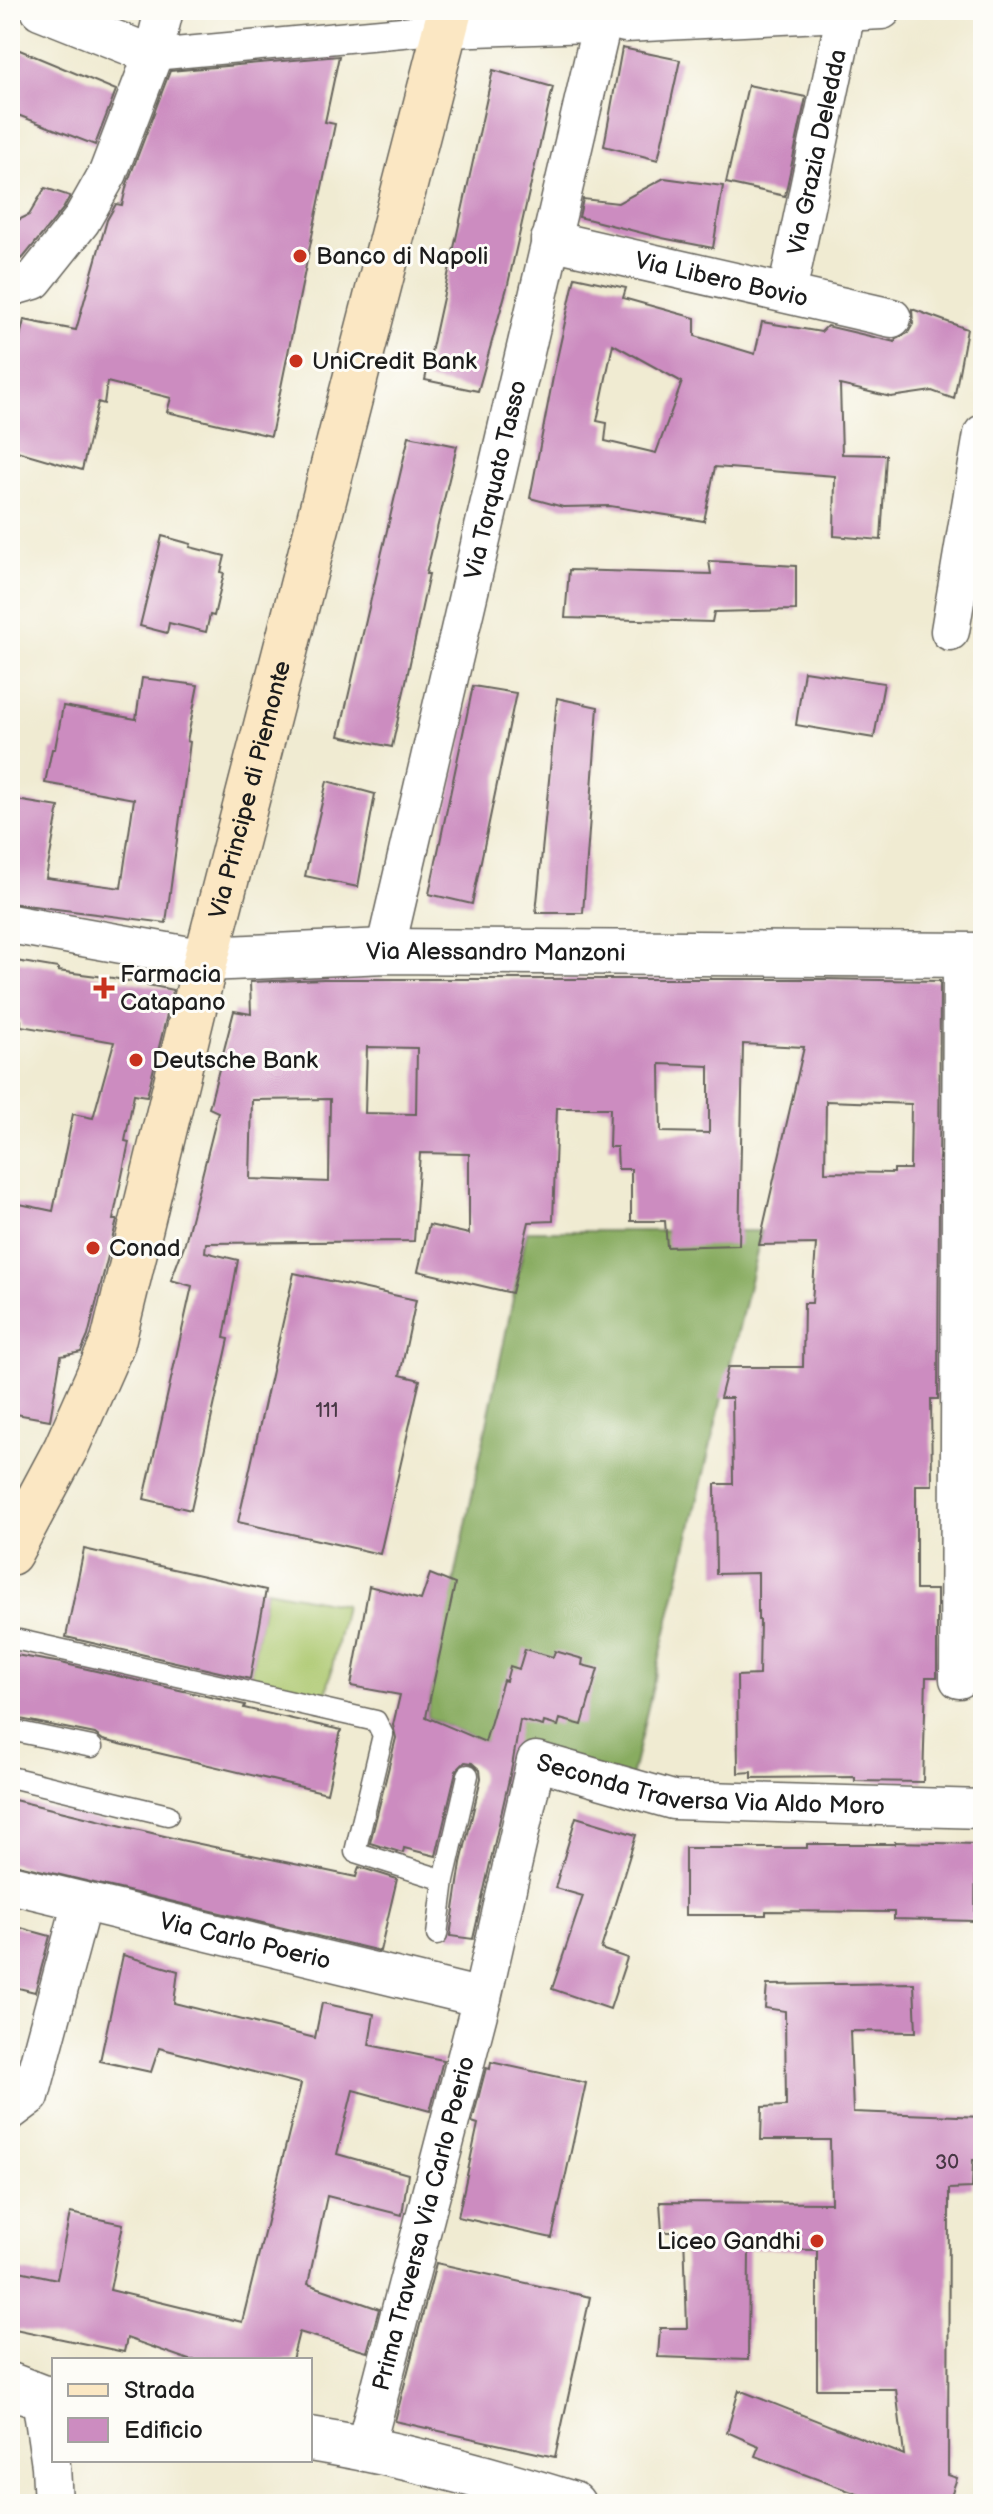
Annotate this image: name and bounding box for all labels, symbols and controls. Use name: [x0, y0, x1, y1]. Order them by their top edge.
street label: Via Grazia Deledda: [781, 47, 852, 258]
place label: Banco di Napoli: [316, 242, 488, 271]
street label: Via Libero Bovio: [632, 245, 811, 313]
marker: Banco di Napoli: [291, 247, 309, 265]
place label: UniCredit Bank: [312, 347, 477, 376]
marker: UniCredit Bank: [287, 352, 305, 370]
street label: Via Torquato Tasso: [458, 377, 532, 582]
street label: Via Principe di Piemonte: [202, 657, 297, 922]
street label: Via Alessandro Manzoni: [365, 936, 626, 967]
place label: Farmacia Catapano: [120, 960, 226, 1017]
marker: Farmacia Catapano: [95, 979, 113, 997]
place label: Deutsche Bank: [152, 1046, 318, 1075]
marker: Deutsche Bank: [127, 1051, 145, 1069]
place label: Conad: [109, 1234, 181, 1263]
marker: Conad: [84, 1239, 102, 1257]
house number: 111: [315, 1399, 339, 1423]
street label: Seconda Traversa Via Aldo Moro: [534, 1747, 885, 1821]
street label: Via Carlo Poerio: [157, 1906, 334, 1975]
street label: Prima Traversa Via Carlo Poerio: [366, 2053, 481, 2394]
house number: 30: [935, 2151, 959, 2175]
place label: Liceo Gandhi: [657, 2227, 801, 2256]
marker: Liceo Gandhi: [808, 2232, 826, 2250]
legend: [52, 2358, 312, 2462]
text: Strada: [124, 2376, 195, 2405]
text: Edificio: [124, 2416, 203, 2445]

